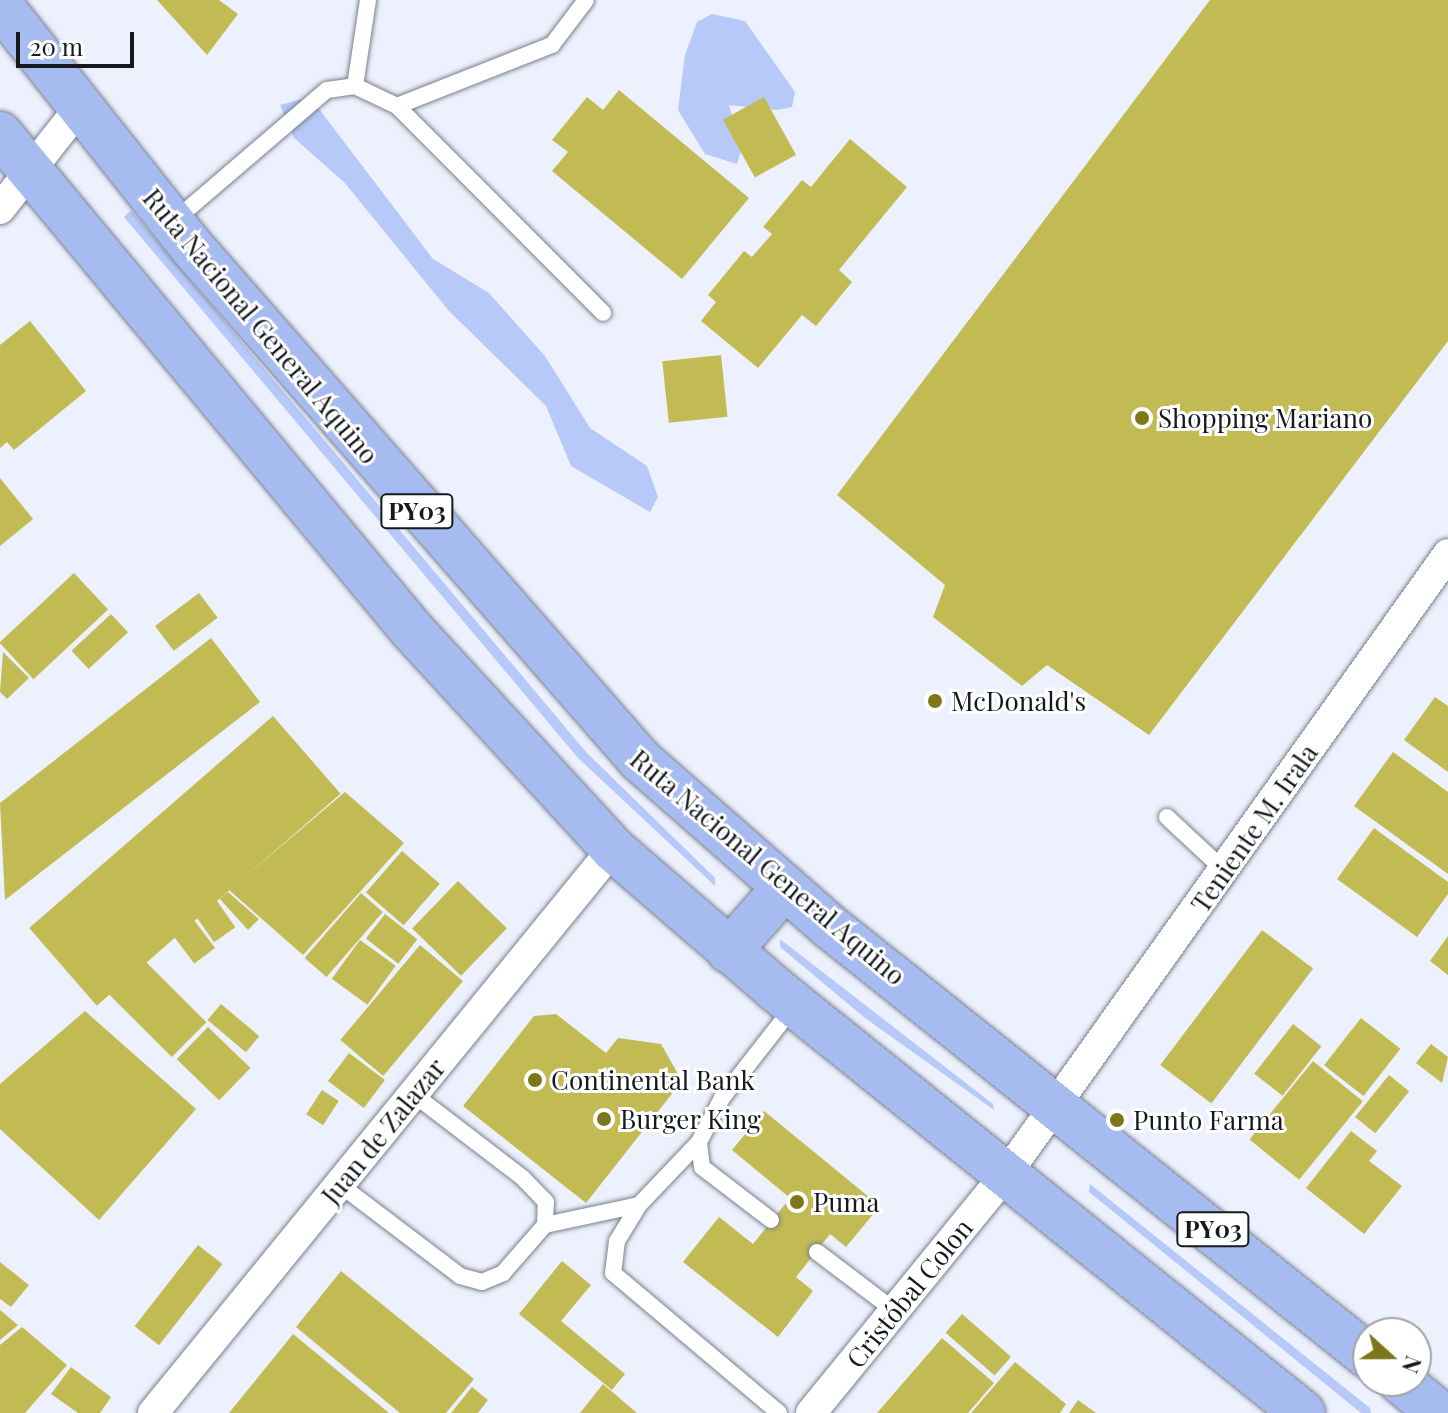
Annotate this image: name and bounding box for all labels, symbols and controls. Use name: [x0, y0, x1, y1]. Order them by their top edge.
scale bar: [20, 16, 138, 66]
text: 20 m: [30, 30, 83, 62]
street label: Ruta Nacional General Aquino: [136, 182, 386, 470]
place label: Shopping Mariano: [1158, 402, 1372, 434]
marker: Shopping Mariano: [1133, 409, 1151, 427]
road number: PY03: [379, 491, 455, 531]
place label: McDonald's: [951, 685, 1086, 717]
marker: McDonald's: [926, 692, 944, 710]
street label: Teniente M. Irala: [1184, 738, 1324, 918]
street label: Ruta Nacional General Aquino: [624, 742, 912, 992]
street label: Juan de Zalazar: [315, 1052, 451, 1210]
place label: Continental Bank: [551, 1064, 755, 1096]
marker: Continental Bank: [526, 1071, 544, 1089]
place label: Burger King: [620, 1103, 761, 1135]
place label: Punto Farma: [1133, 1104, 1284, 1136]
marker: Burger King: [595, 1110, 613, 1128]
marker: Punto Farma: [1108, 1111, 1126, 1129]
place label: Puma: [813, 1186, 879, 1218]
marker: Puma: [788, 1193, 806, 1211]
road number: PY03: [1175, 1209, 1251, 1249]
street label: Cristóbal Colon: [839, 1212, 979, 1374]
north arrow: [1352, 1317, 1432, 1397]
text: N: [1396, 1352, 1429, 1378]

